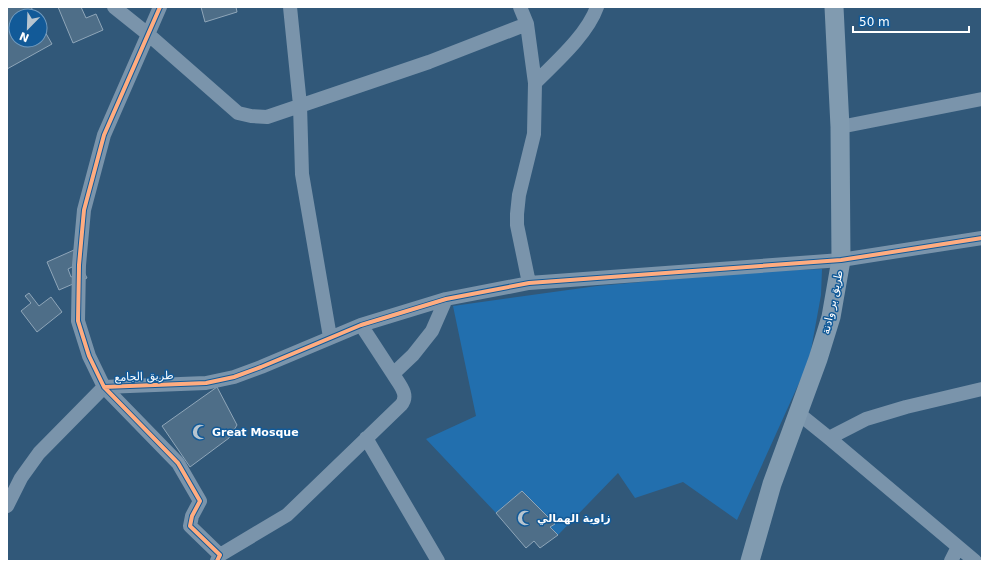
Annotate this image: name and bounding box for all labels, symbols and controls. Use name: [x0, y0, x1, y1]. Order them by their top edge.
north arrow: [8, 8, 48, 48]
scale bar: [853, 8, 969, 34]
text: 50 m: [859, 15, 890, 29]
text: N: [18, 29, 31, 45]
street label: طريق بر وادنة: [819, 269, 847, 336]
street label: طريق الجامع: [114, 369, 174, 385]
mosque icon: Great Mosque: [191, 423, 209, 441]
place label: Great Mosque: [212, 426, 299, 439]
mosque icon: زاوية الهمالي: [516, 509, 534, 527]
place label: زاوية الهمالي: [537, 512, 611, 525]

